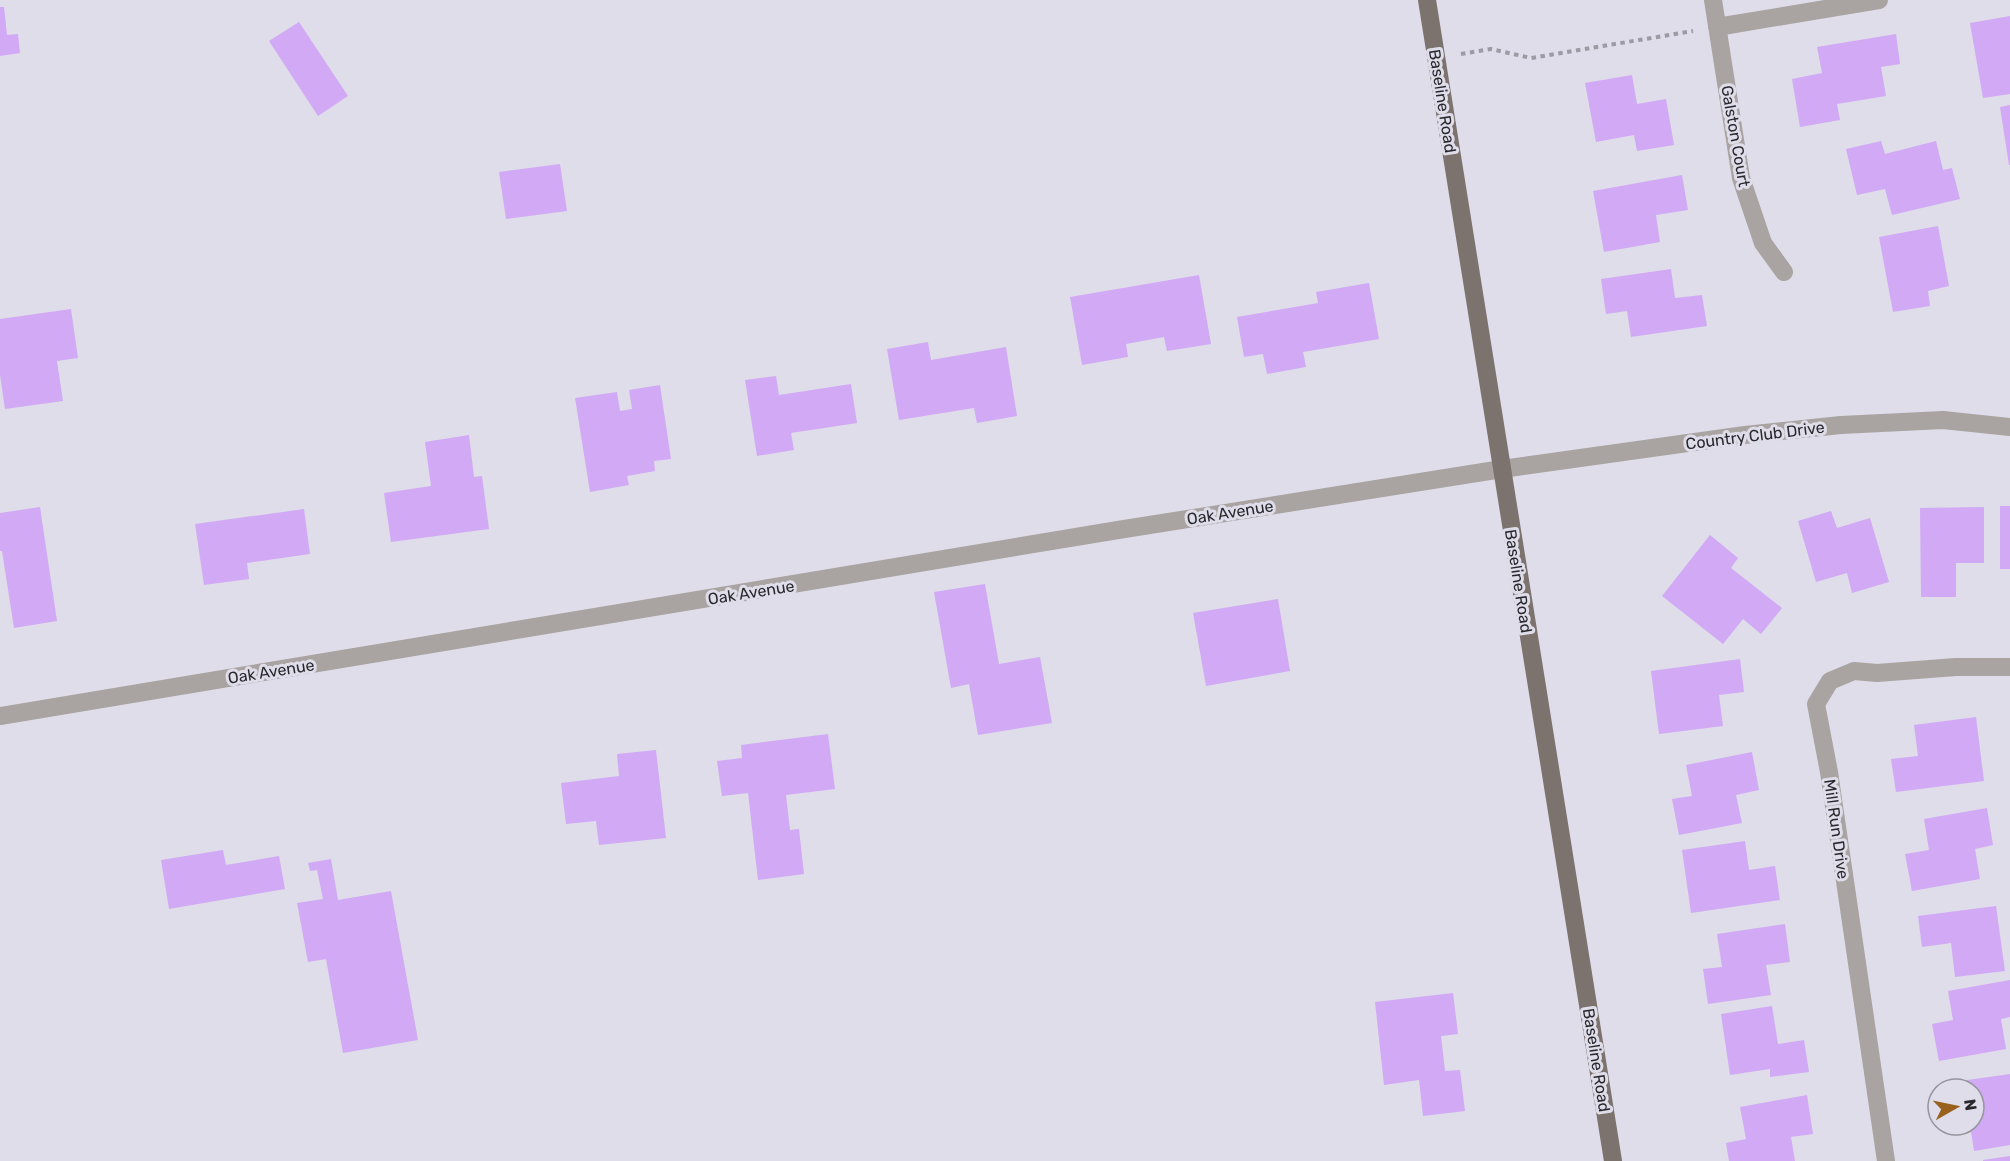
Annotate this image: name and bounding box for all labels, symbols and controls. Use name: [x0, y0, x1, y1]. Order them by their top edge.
street label: Baseline Road: [1425, 48, 1460, 154]
street label: Galston Court: [1717, 84, 1754, 188]
street label: Country Club Drive: [1685, 418, 1826, 453]
street label: Oak Avenue: [1185, 496, 1275, 529]
street label: Baseline Road: [1501, 528, 1536, 634]
street label: Oak Avenue: [706, 576, 796, 609]
street label: Oak Avenue: [226, 655, 316, 688]
street label: Mill Run Drive: [1820, 778, 1853, 880]
street label: Baseline Road: [1579, 1007, 1614, 1113]
north arrow: [1926, 1077, 1986, 1137]
text: N: [1960, 1098, 1981, 1112]

